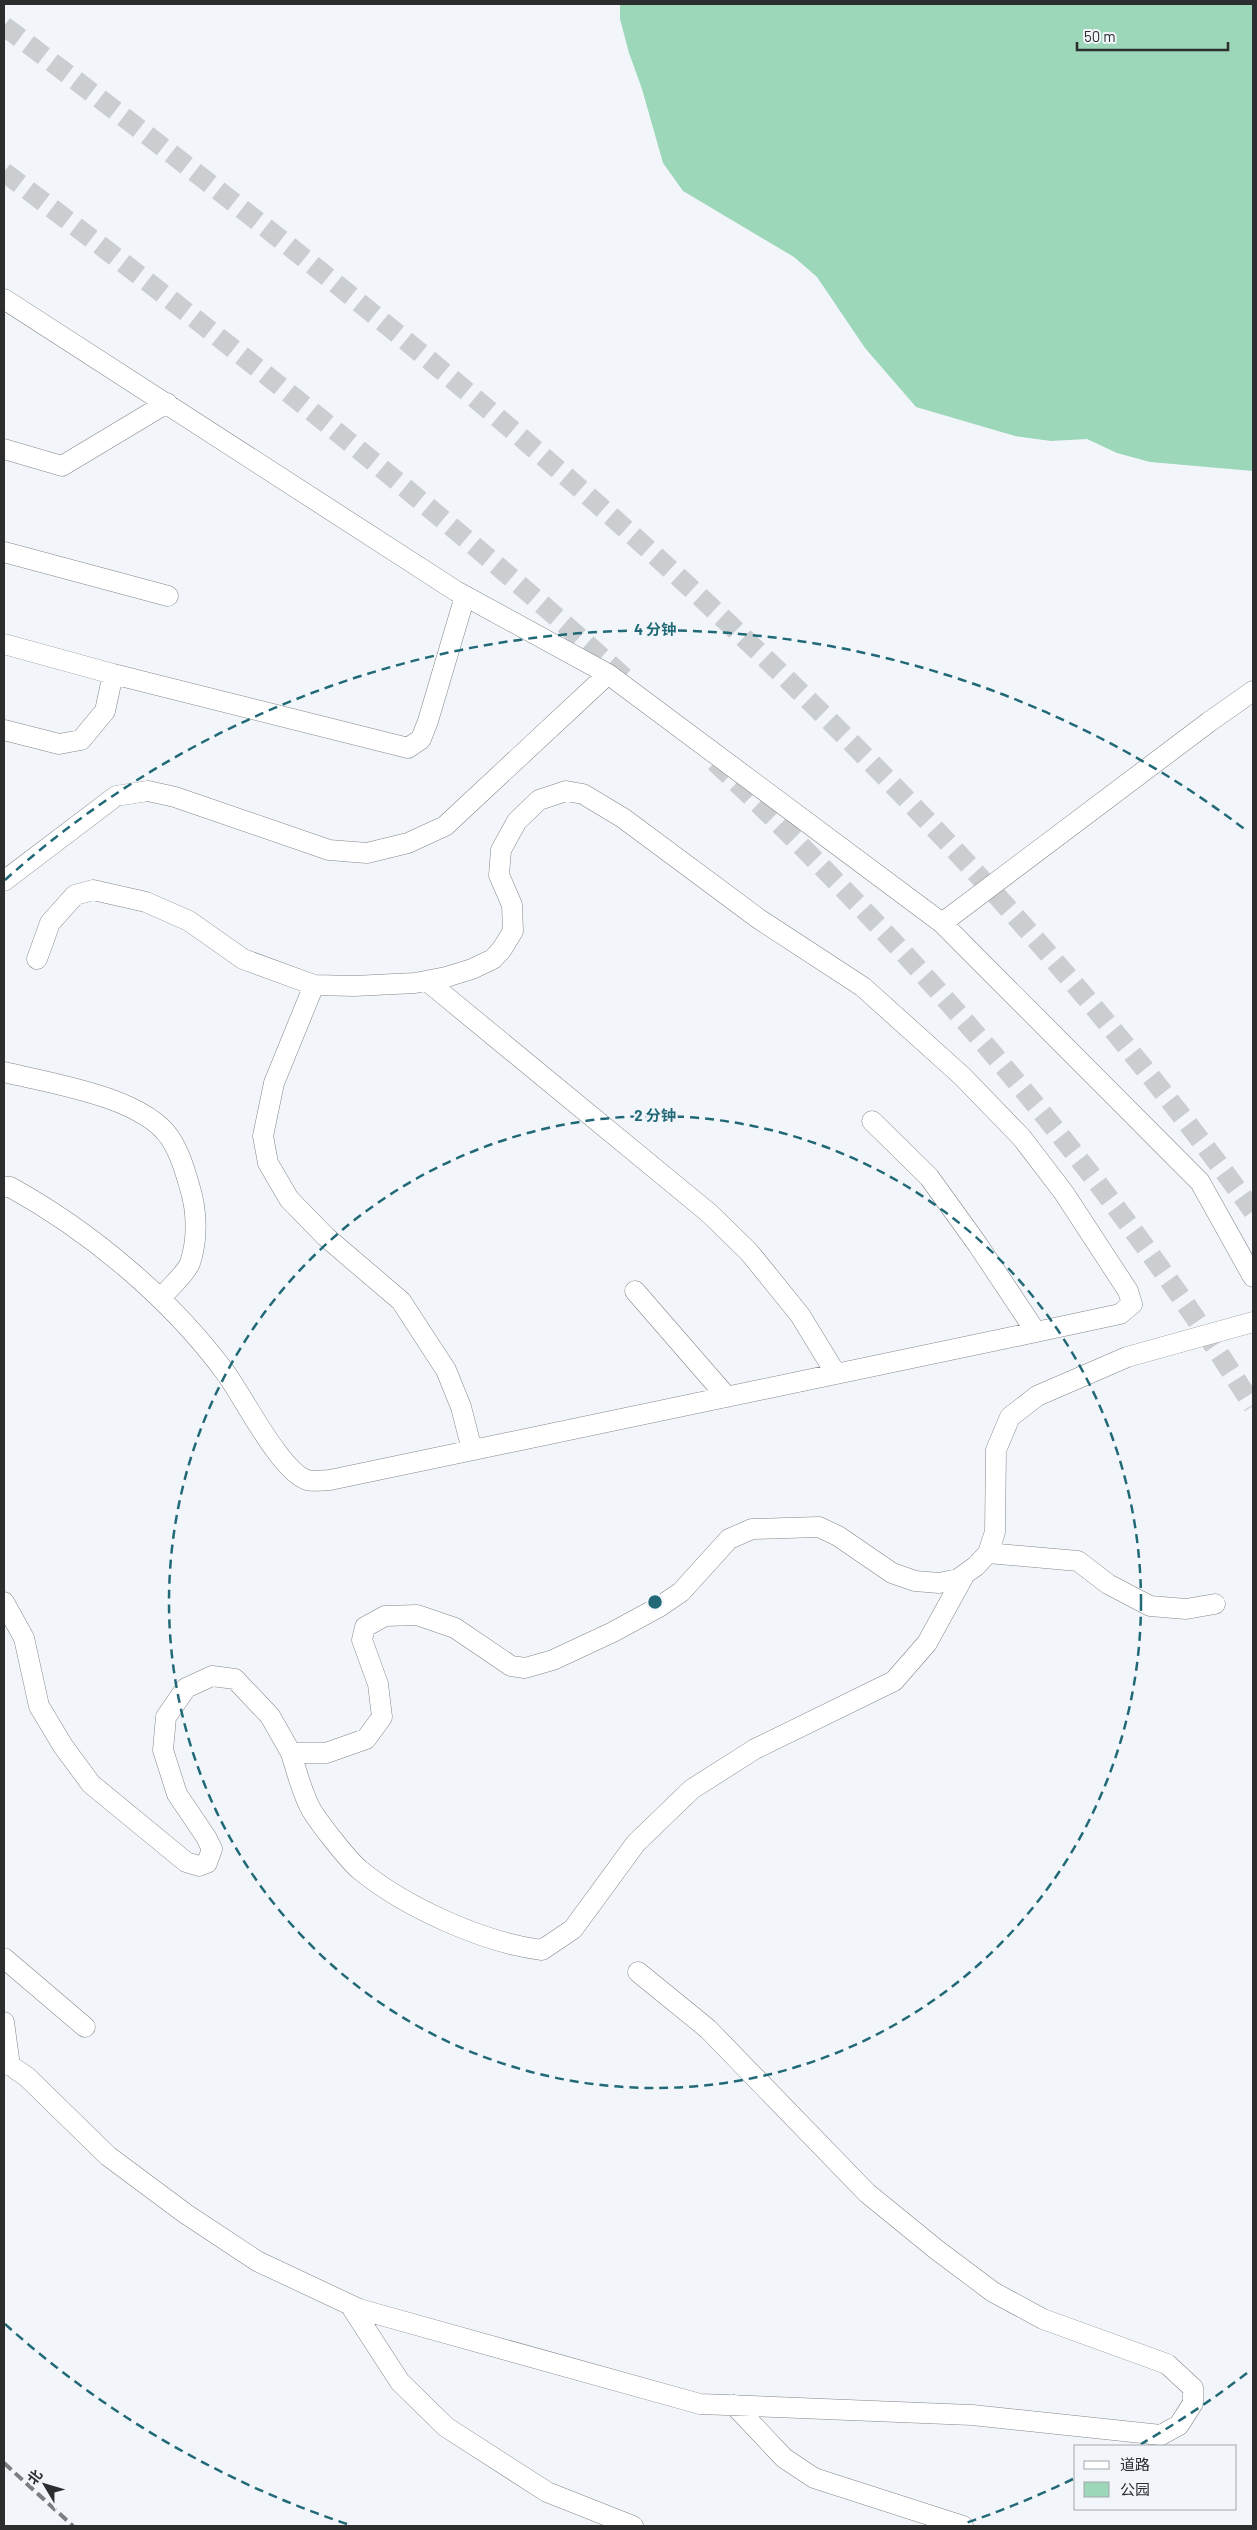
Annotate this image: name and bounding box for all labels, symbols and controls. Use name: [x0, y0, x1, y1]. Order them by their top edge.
scale bar: [1077, 20, 1228, 52]
text: 50 m: [1084, 27, 1116, 45]
text: 4 分钟: [634, 620, 676, 638]
text: 2 分钟: [634, 1106, 676, 1124]
centre of rings: [646, 1593, 664, 1611]
legend: [1074, 2445, 1237, 2510]
text: 道路: [1120, 2455, 1150, 2473]
north arrow: [20, 2460, 70, 2510]
text: 北: [23, 2466, 45, 2487]
text: 公园: [1120, 2480, 1150, 2498]

